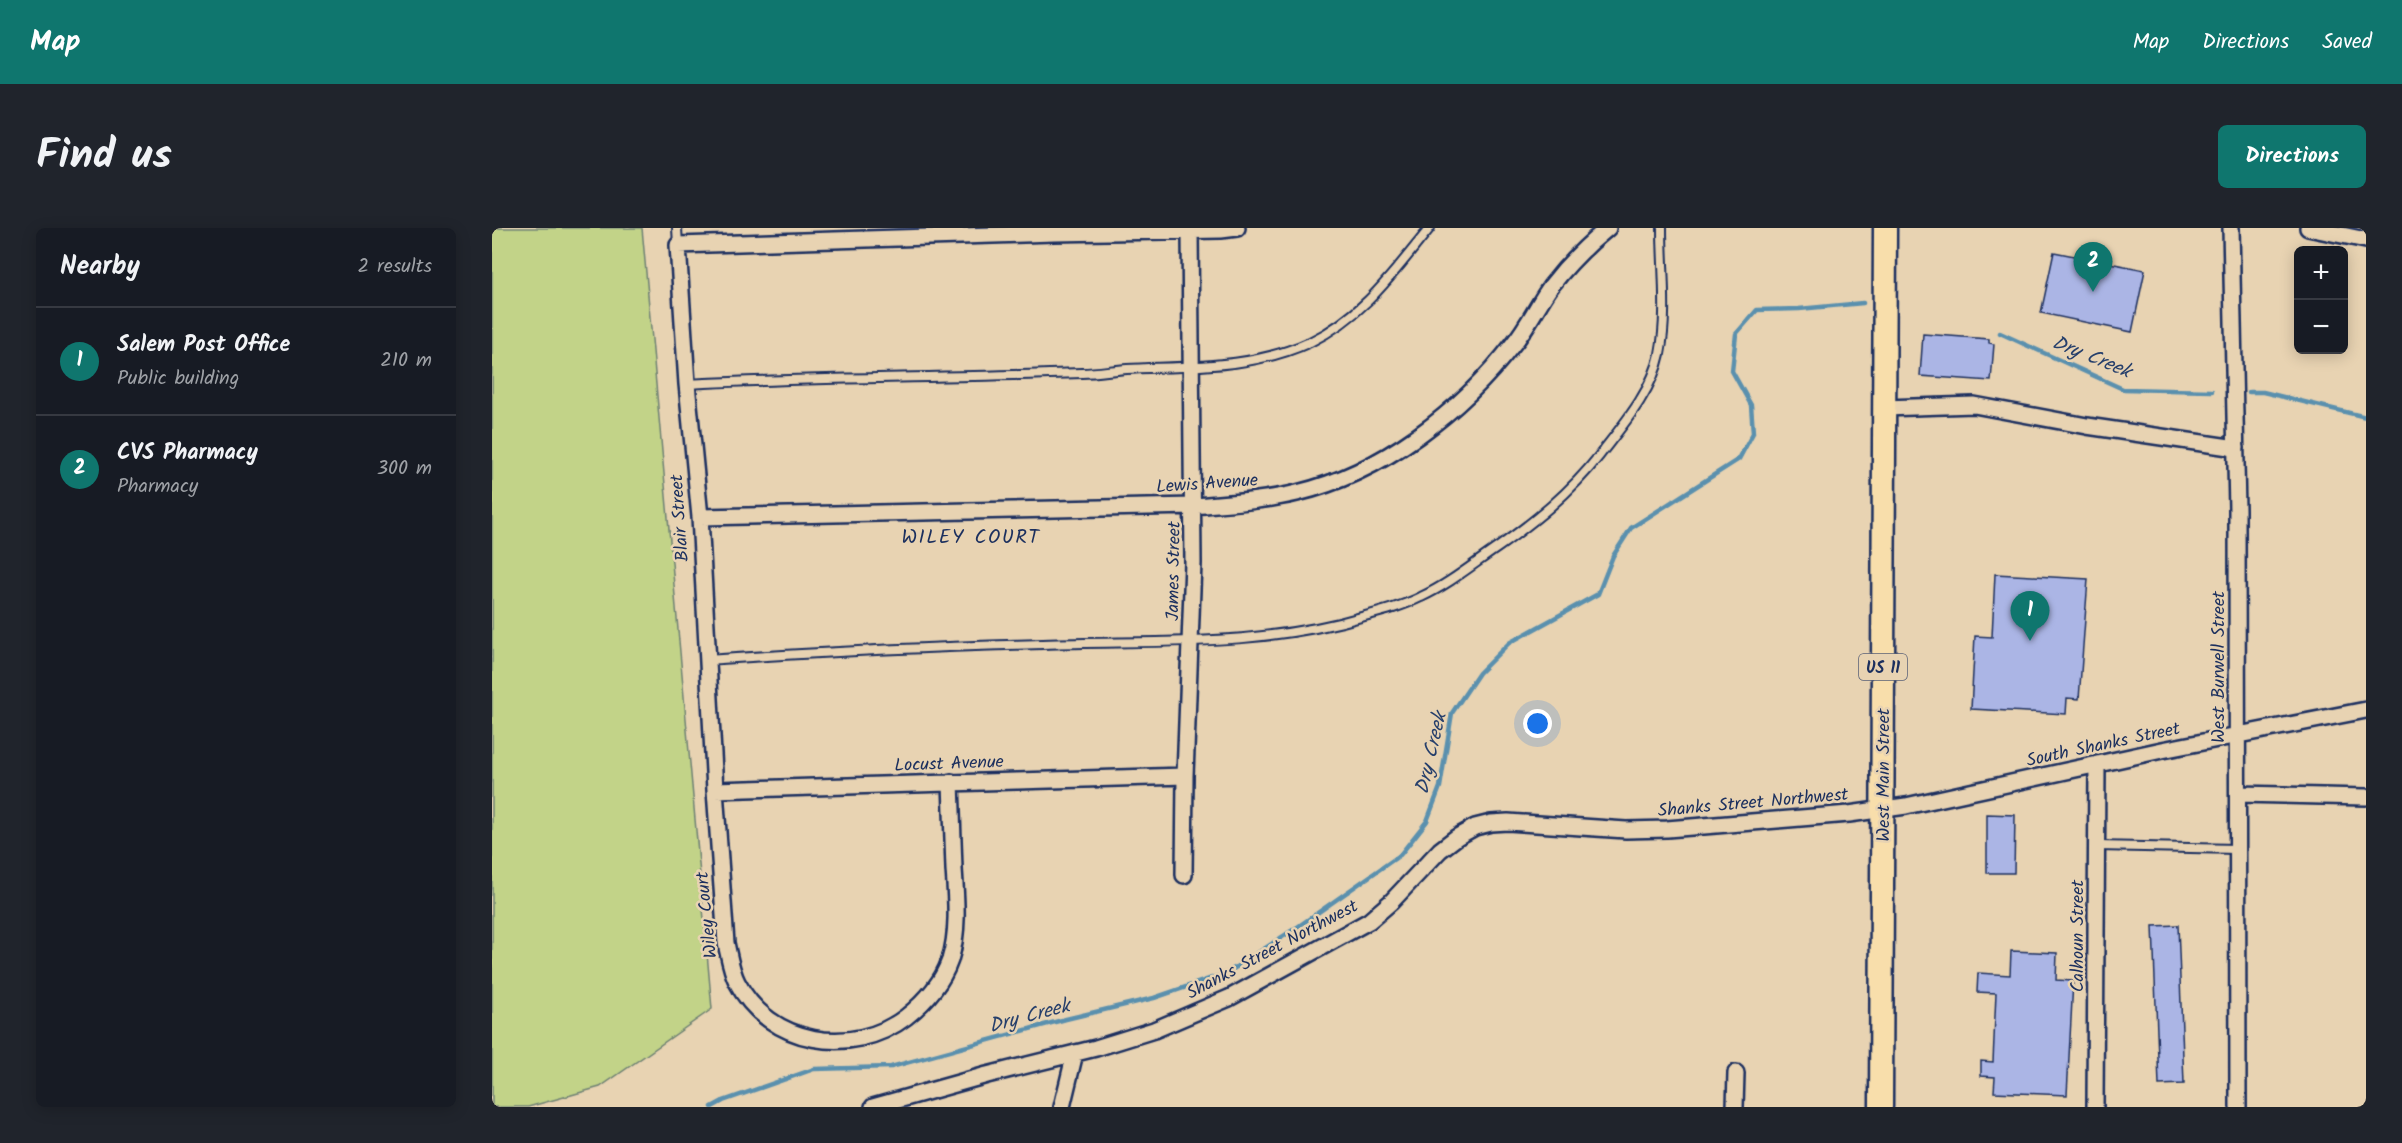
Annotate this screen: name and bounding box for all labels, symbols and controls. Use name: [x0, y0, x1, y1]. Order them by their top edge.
text: Map: [30, 20, 81, 65]
text: Map: [2133, 26, 2169, 59]
text: Directions: [2202, 26, 2289, 59]
text: Saved: [2322, 26, 2372, 59]
text: Find us: [36, 123, 172, 190]
button: Directions: [2218, 125, 2366, 188]
pin: 2: [2074, 242, 2112, 292]
text: Nearby: [60, 246, 140, 288]
map controls: [2294, 246, 2348, 354]
button: +: [2294, 246, 2348, 300]
text: 2 results: [357, 251, 432, 283]
button: −: [2294, 300, 2348, 354]
water label: Dry Creek: [2047, 327, 2138, 389]
text: Salem Post Office: [117, 328, 290, 363]
text: 1: [76, 345, 83, 377]
text: 210 m: [380, 345, 432, 377]
text: Public building: [117, 363, 239, 395]
text: CVS Pharmacy: [117, 436, 258, 471]
text: 2: [74, 453, 85, 485]
text: 300 m: [377, 453, 432, 485]
street label: Lewis Avenue: [1155, 466, 1259, 503]
text: Pharmacy: [117, 471, 198, 503]
street label: Blair Street: [663, 472, 698, 563]
street label: James Street: [1159, 520, 1190, 621]
district label: WILEY COURT: [901, 522, 1041, 554]
street label: West Burwell Street: [2205, 590, 2234, 743]
pin: 1: [2010, 592, 2050, 641]
road number: US 11: [1859, 654, 1907, 680]
water label: Dry Creek: [1407, 707, 1457, 797]
street label: West Main Street: [1870, 707, 1899, 842]
your location: [1523, 709, 1552, 738]
street label: South Shanks Street: [2024, 715, 2184, 776]
street label: Locust Avenue: [894, 748, 1004, 781]
street label: Shanks Street Northwest: [1657, 781, 1851, 826]
street label: Wiley Court: [688, 869, 726, 960]
street label: Calhoun Street: [2064, 879, 2093, 992]
street label: Shanks Street Northwest: [1181, 892, 1365, 1008]
water label: Dry Creek: [985, 990, 1076, 1043]

